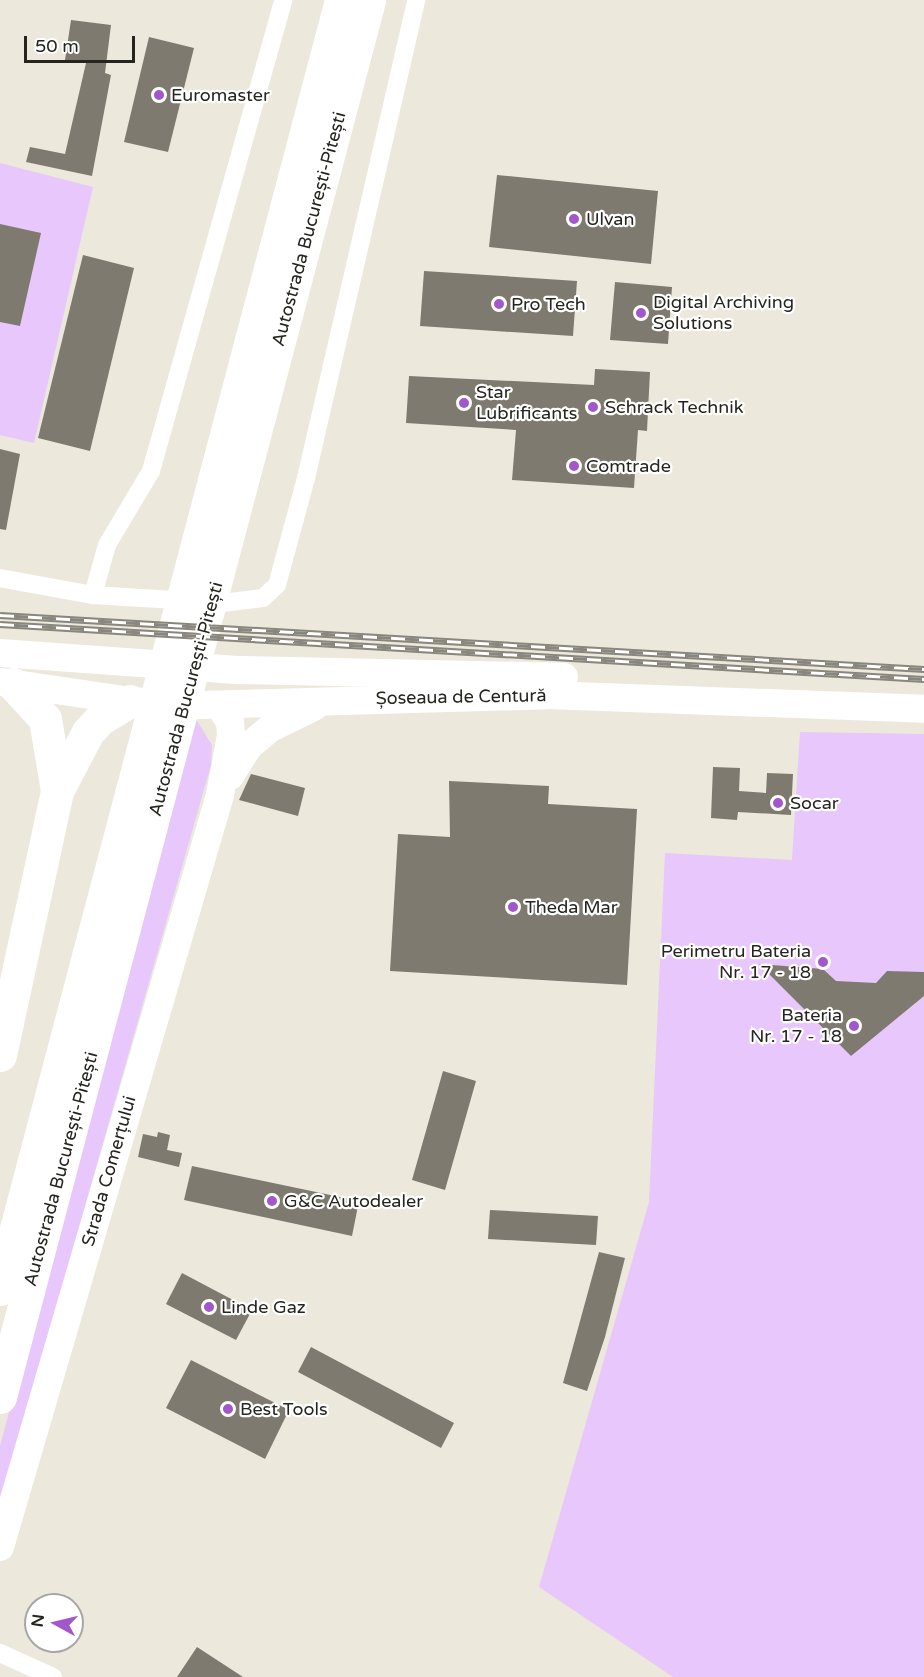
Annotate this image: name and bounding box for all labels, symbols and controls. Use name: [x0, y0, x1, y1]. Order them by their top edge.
scale bar: [27, 24, 138, 62]
text: 50 m: [35, 35, 79, 57]
place label: Euromaster: [171, 84, 270, 106]
marker: Euromaster: [152, 88, 166, 102]
street label: Autostrada București-Pitești: [267, 109, 351, 349]
place label: Ulvan: [586, 208, 634, 230]
marker: Ulvan: [567, 212, 581, 226]
place label: Digital Archiving Solutions: [653, 292, 794, 334]
place label: Pro Tech: [511, 293, 586, 315]
marker: Pro Tech: [492, 297, 506, 311]
marker: Digital Archiving Solutions: [634, 306, 648, 320]
place label: Star Lubrificants: [476, 382, 578, 424]
marker: Star Lubrificants: [457, 396, 471, 410]
place label: Schrack Technik: [605, 396, 744, 418]
marker: Schrack Technik: [586, 400, 600, 414]
place label: Comtrade: [586, 455, 671, 477]
marker: Comtrade: [567, 459, 581, 473]
street label: Autostrada București-Pitești: [144, 579, 228, 819]
street label: Șoseaua de Centură: [375, 685, 547, 709]
place label: Socar: [790, 792, 839, 814]
marker: Socar: [771, 796, 785, 810]
place label: Theda Mar: [525, 896, 618, 918]
marker: Theda Mar: [506, 900, 520, 914]
place label: Perimetru Bateria Nr. 17 - 18: [661, 941, 811, 984]
marker: Perimetru Bateria Nr. 17 - 18: [816, 955, 830, 969]
place label: Bateria Nr. 17 - 18: [750, 1005, 842, 1048]
marker: Bateria Nr. 17 - 18: [847, 1019, 861, 1033]
street label: Autostrada București-Pitești: [19, 1049, 103, 1289]
street label: Strada Comerțului: [77, 1093, 141, 1249]
place label: G&C Autodealer: [284, 1190, 423, 1212]
marker: G&C Autodealer: [265, 1194, 279, 1208]
place label: Linde Gaz: [221, 1296, 306, 1318]
marker: Linde Gaz: [202, 1300, 216, 1314]
place label: Best Tools: [240, 1398, 328, 1420]
marker: Best Tools: [221, 1402, 235, 1416]
north arrow: [24, 1593, 84, 1653]
text: N: [27, 1613, 49, 1629]

